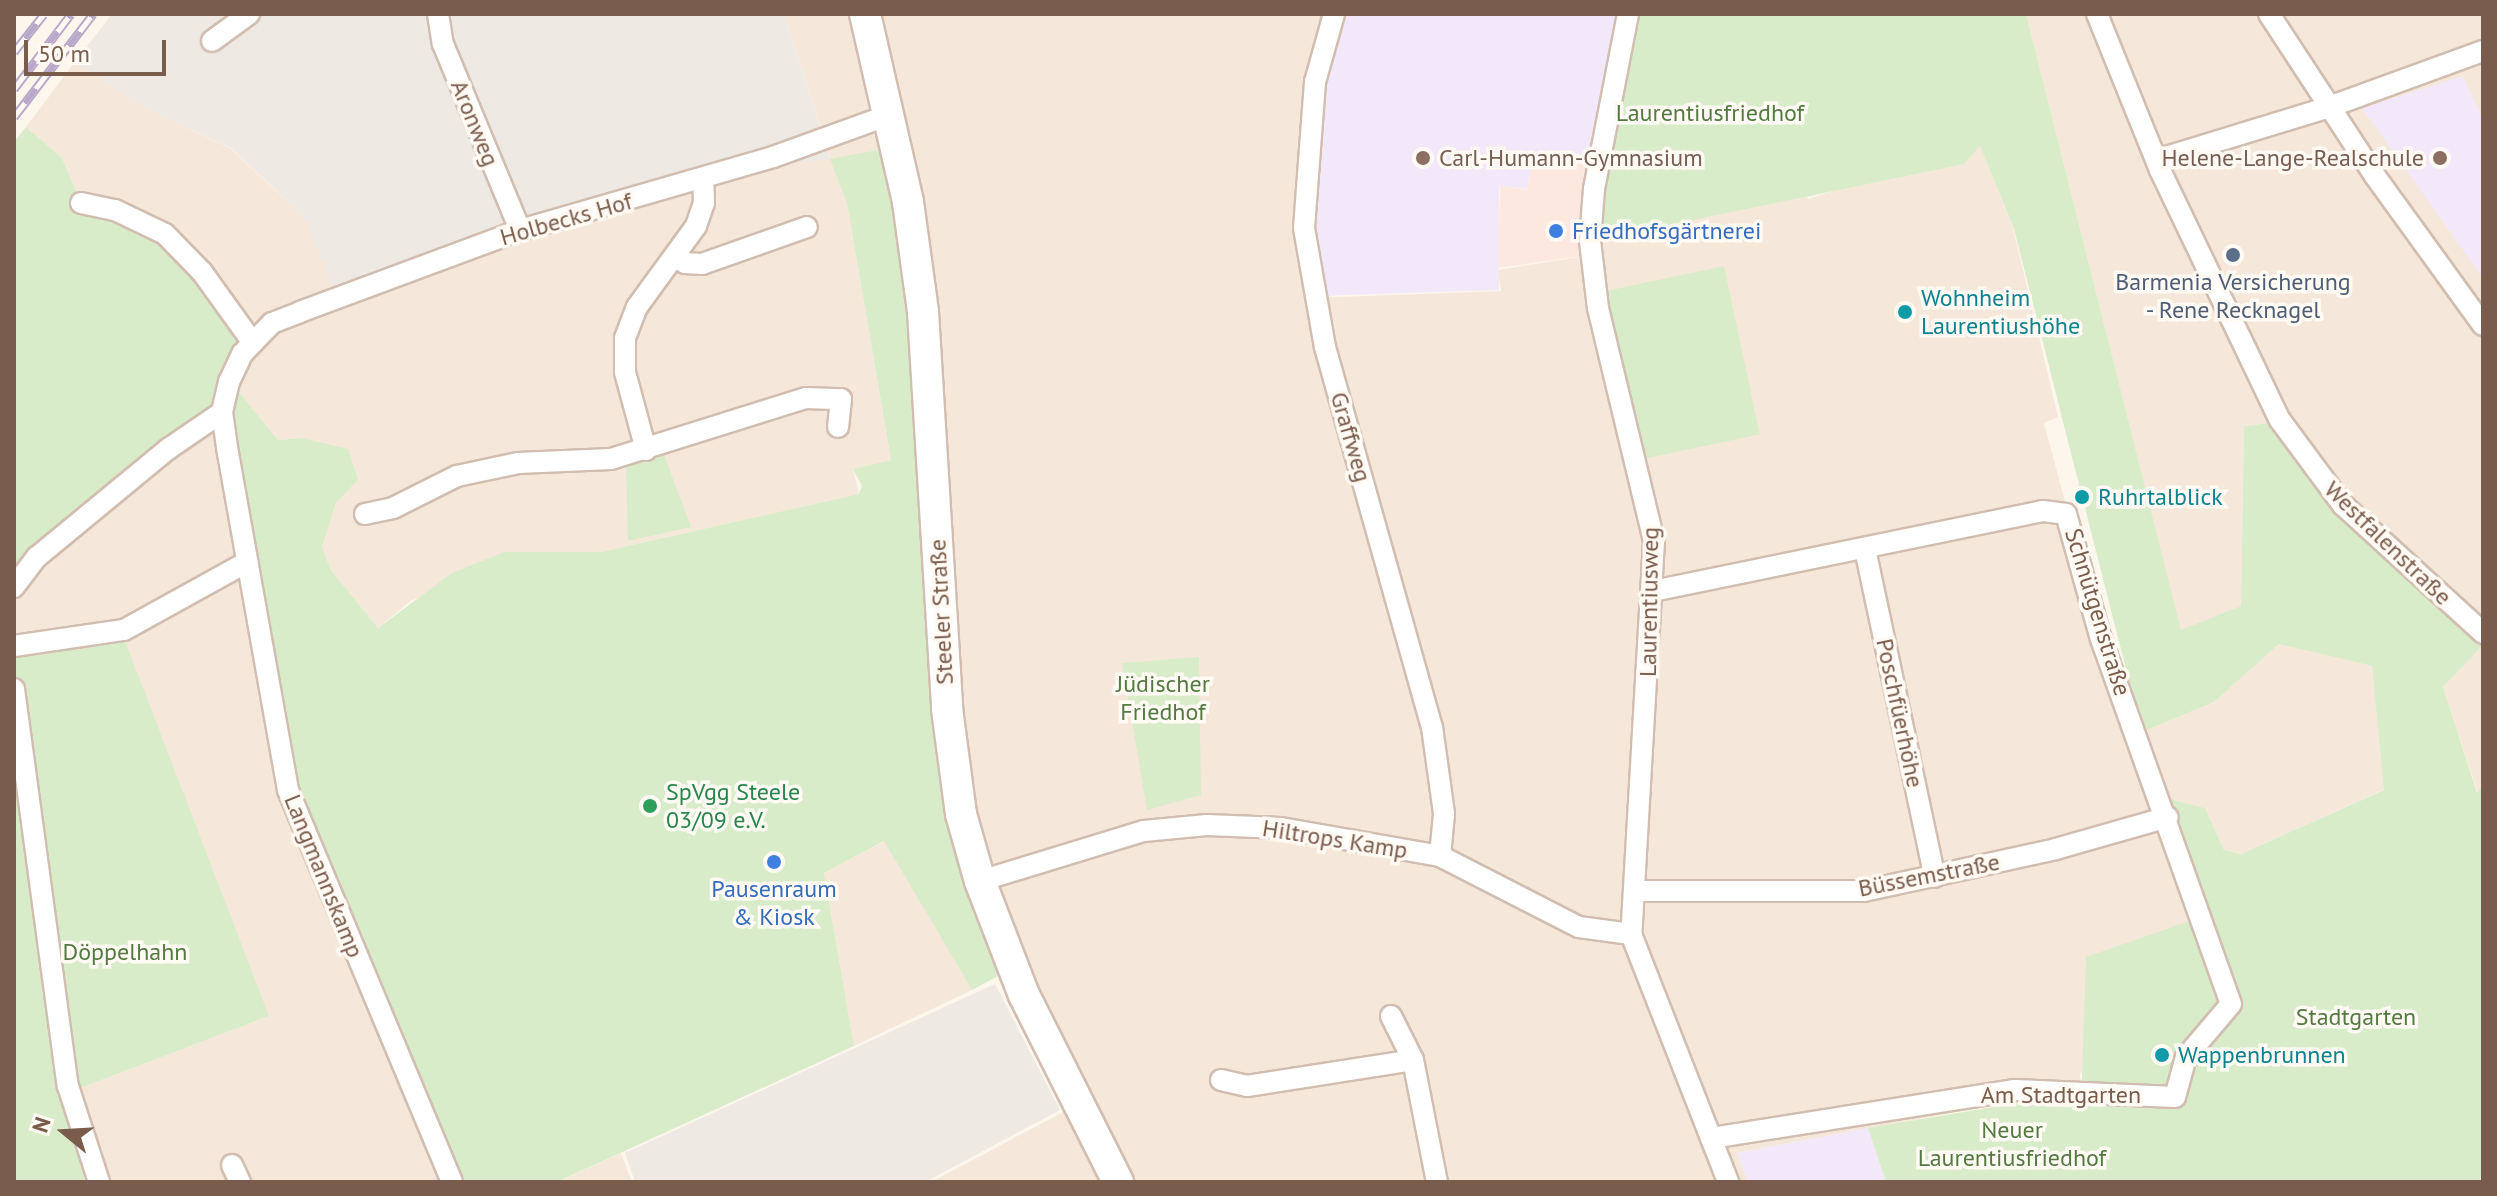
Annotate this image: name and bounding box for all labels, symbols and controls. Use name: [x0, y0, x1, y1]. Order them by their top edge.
scale bar: [28, 24, 170, 74]
text: 50 m: [38, 38, 90, 69]
street label: Aronweg: [445, 76, 505, 170]
park label: Laurentiusfriedhof: [1616, 99, 1804, 127]
place label: Carl-Humann-Gymnasium: [1439, 144, 1703, 172]
place label: Helene-Lange-Realschule: [2161, 144, 2424, 172]
marker: Carl-Humann-Gymnasium: [1414, 149, 1432, 167]
marker: Helene-Lange-Realschule: [2431, 149, 2449, 167]
street label: Holbecks Hof: [497, 186, 635, 252]
place label: Friedhofsgärtnerei: [1572, 217, 1761, 245]
marker: Friedhofsgärtnerei: [1547, 222, 1565, 240]
marker: Barmenia Versicherung - Rene Recknagel: [2224, 246, 2242, 264]
place label: Barmenia Versicherung - Rene Recknagel: [2115, 268, 2351, 324]
place label: Wohnheim Laurentiushöhe: [1921, 284, 2080, 340]
marker: Wohnheim Laurentiushöhe: [1896, 303, 1914, 321]
street label: Graffweg: [1324, 389, 1378, 485]
street label: Westfalenstraße: [2318, 475, 2458, 611]
place label: Ruhrtalblick: [2098, 483, 2223, 511]
marker: Ruhrtalblick: [2073, 488, 2091, 506]
street label: Schnütgenstraße: [2059, 525, 2137, 699]
street label: Laurentiusweg: [1633, 527, 1665, 677]
street label: Steeler Straße: [923, 538, 959, 686]
street label: Poschfüerhöhe: [1870, 636, 1930, 790]
park label: Jüdischer Friedhof: [1116, 670, 1210, 726]
place label: SpVgg Steele 03/09 e.V.: [666, 778, 800, 834]
street label: Langmannskamp: [278, 790, 370, 962]
marker: SpVgg Steele 03/09 e.V.: [641, 797, 659, 815]
street label: Hiltrops Kamp: [1260, 813, 1410, 865]
street label: Büssemstraße: [1856, 847, 2002, 903]
marker: Pausenraum & Kiosk: [765, 853, 783, 871]
place label: Pausenraum & Kiosk: [711, 875, 837, 931]
park label: Döppelhahn: [62, 938, 188, 966]
park label: Stadtgarten: [2296, 1003, 2416, 1031]
place label: Wappenbrunnen: [2178, 1041, 2346, 1069]
marker: Wappenbrunnen: [2153, 1046, 2171, 1064]
street label: Am Stadtgarten: [1981, 1081, 2141, 1109]
north arrow: [24, 1092, 104, 1172]
text: N: [26, 1113, 57, 1136]
park label: Neuer Laurentiusfriedhof: [1918, 1116, 2106, 1172]

